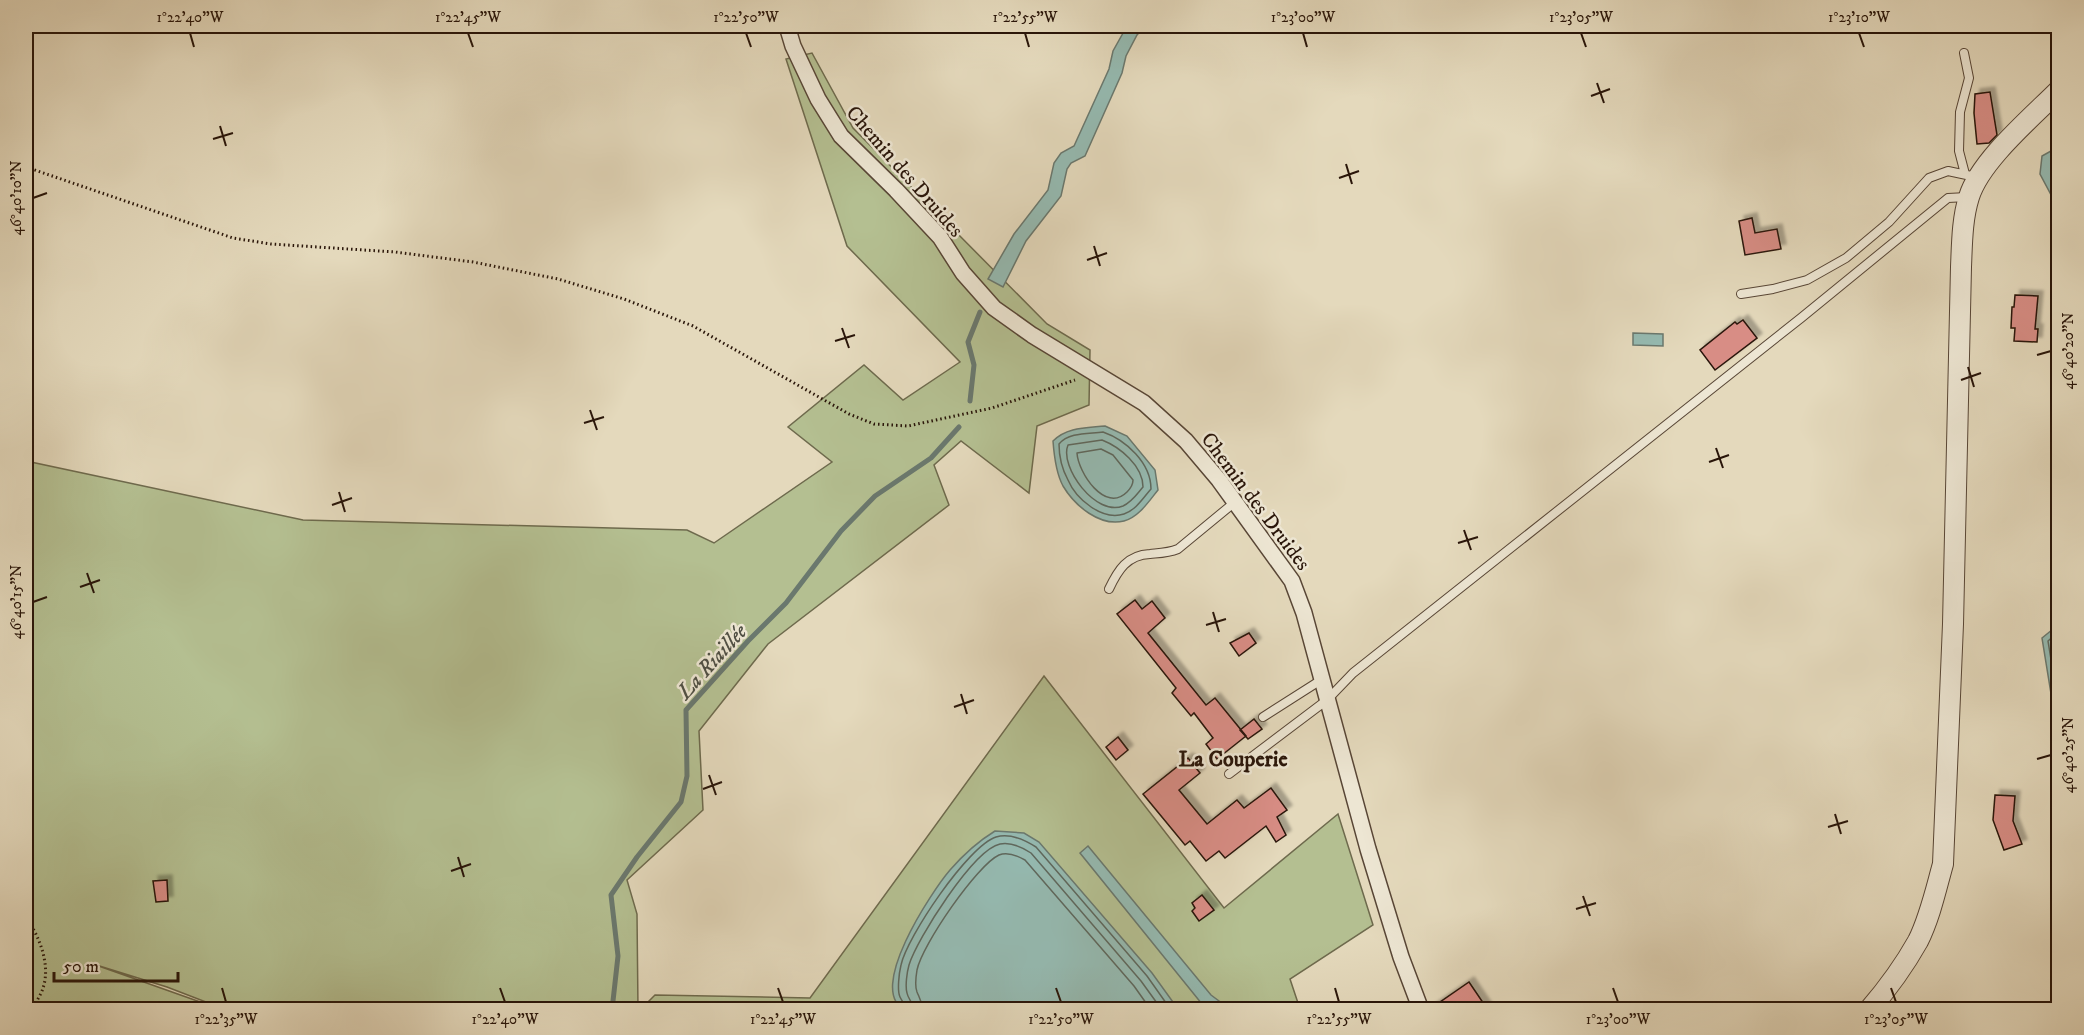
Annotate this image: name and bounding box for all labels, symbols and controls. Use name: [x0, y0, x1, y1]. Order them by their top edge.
text: 1°22'40"W: [157, 8, 224, 27]
text: 1°22'45"W: [435, 8, 501, 27]
text: 1°22'50"W: [713, 8, 779, 27]
text: 1°22'55"W: [993, 8, 1058, 27]
text: 1°23'00"W: [1271, 8, 1335, 27]
text: 1°23'05"W: [1549, 8, 1613, 27]
text: 1°23'10"W: [1828, 8, 1890, 27]
street label: Chemin des Druides: [840, 100, 969, 243]
text: 46°40'10"N: [7, 160, 26, 236]
text: 46°40'20"N: [2059, 313, 2078, 390]
street label: Chemin des Druides: [1195, 427, 1316, 576]
text: 46°40'15"N: [7, 565, 26, 639]
water label: La Riaillée: [670, 618, 753, 707]
text: 46°40'25"N: [2059, 717, 2078, 793]
district label: La Couperie: [1179, 746, 1288, 773]
scale bar: [54, 945, 178, 983]
text: 50 m: [63, 956, 99, 978]
text: 1°22'35"W: [194, 1010, 258, 1029]
text: 1°22'40"W: [472, 1010, 539, 1029]
text: 1°22'45"W: [750, 1010, 816, 1029]
text: 1°22'50"W: [1028, 1010, 1094, 1029]
text: 1°22'55"W: [1307, 1010, 1372, 1029]
text: 1°23'00"W: [1586, 1010, 1650, 1029]
text: 1°23'05"W: [1864, 1010, 1928, 1029]

